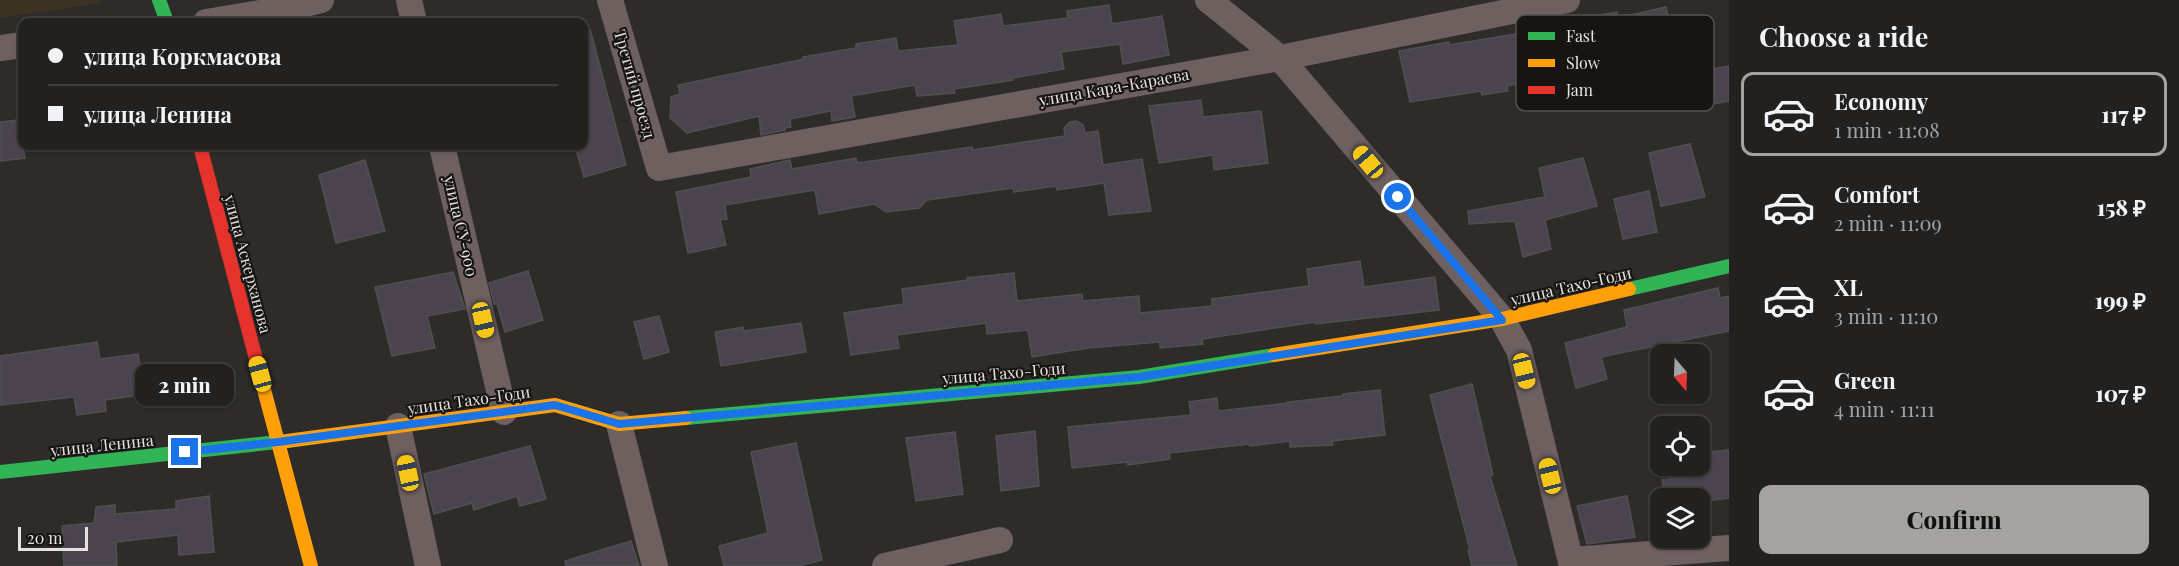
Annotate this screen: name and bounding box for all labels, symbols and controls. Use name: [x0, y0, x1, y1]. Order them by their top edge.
legend: [1516, 15, 1714, 111]
text: Choose a ride: [1759, 18, 1928, 54]
text: Fast: [1566, 25, 1596, 46]
street label: Третий проезд: [610, 27, 661, 141]
text: улица Коркмасова: [84, 41, 281, 71]
text: Slow: [1566, 52, 1601, 73]
street label: улица Кара-Караева: [1036, 63, 1191, 110]
text: Jam: [1565, 79, 1593, 100]
text: Economy: [1834, 86, 1928, 116]
icon: car: [1762, 87, 1816, 141]
text: улица Ленина: [84, 99, 232, 129]
text: 117 ₽: [2101, 99, 2146, 129]
text: 1 min · 11:08: [1834, 116, 1940, 143]
car: [1350, 142, 1386, 182]
street label: улица СУ-900: [439, 172, 483, 278]
text: Comfort: [1834, 179, 1920, 209]
icon: car: [1762, 180, 1816, 234]
route start: [1384, 183, 1411, 210]
street label: улица Аскерханова: [220, 191, 277, 335]
text: 158 ₽: [2097, 192, 2146, 222]
text: 2 min · 11:09: [1834, 209, 1942, 236]
street label: улица Тахо-Годи: [1507, 261, 1633, 310]
text: XL: [1834, 272, 1863, 302]
icon: car: [1762, 273, 1816, 327]
text: 199 ₽: [2095, 285, 2146, 315]
car: [470, 300, 496, 340]
text: 3 min · 11:10: [1834, 302, 1938, 329]
north arrow: [1650, 344, 1710, 404]
map controls: [1650, 344, 1710, 548]
car: [1511, 351, 1537, 391]
car: [247, 354, 273, 394]
street label: улица Тахо-Годи: [940, 357, 1066, 388]
callout: 2 min: [136, 365, 234, 407]
text: Green: [1834, 365, 1896, 395]
icon: car: [1762, 366, 1816, 420]
text: 2 min: [158, 371, 211, 398]
text: 107 ₽: [2095, 378, 2146, 408]
street label: улица Тахо-Годи: [405, 381, 532, 419]
text: 4 min · 11:11: [1834, 395, 1935, 422]
button: locate: [1650, 416, 1710, 476]
street label: улица Ленина: [48, 429, 155, 460]
route end: [171, 438, 198, 465]
car: [395, 454, 421, 492]
car: [1537, 456, 1563, 496]
button: Confirm: [1759, 485, 2149, 554]
button: layers: [1650, 488, 1710, 548]
scale bar: [18, 524, 88, 552]
text: 20 m: [27, 527, 62, 548]

